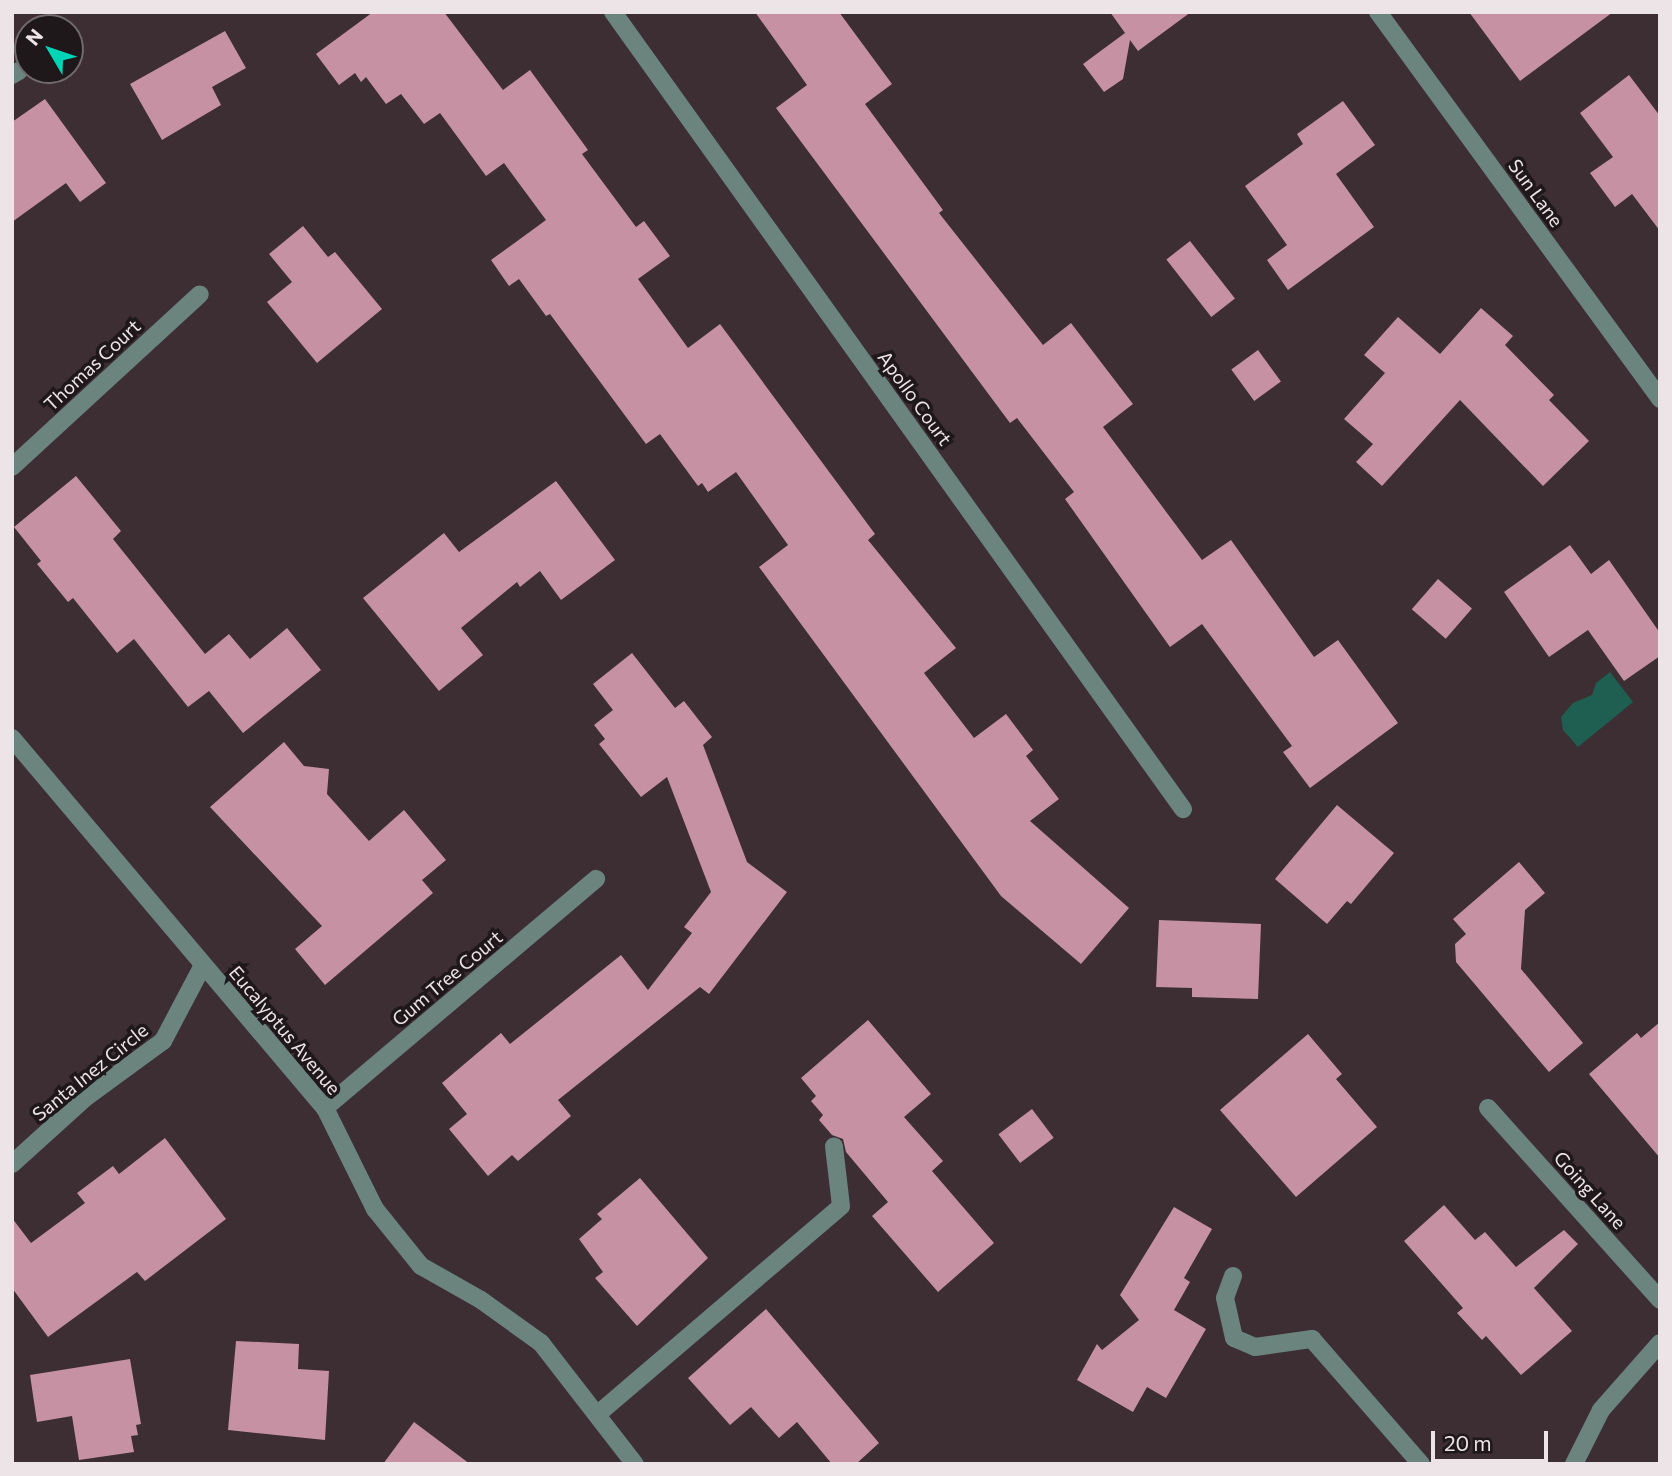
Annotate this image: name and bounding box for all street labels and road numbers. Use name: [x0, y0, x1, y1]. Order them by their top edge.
street label: Sun Lane: [1504, 155, 1568, 231]
street label: Thomas Court: [39, 315, 145, 415]
street label: Apollo Court: [873, 347, 957, 449]
street label: Gum Tree Court: [387, 925, 507, 1031]
street label: Eucalyptus Avenue: [225, 961, 345, 1099]
street label: Santa Inez Circle: [28, 1018, 152, 1126]
street label: Going Lane: [1549, 1146, 1631, 1234]

